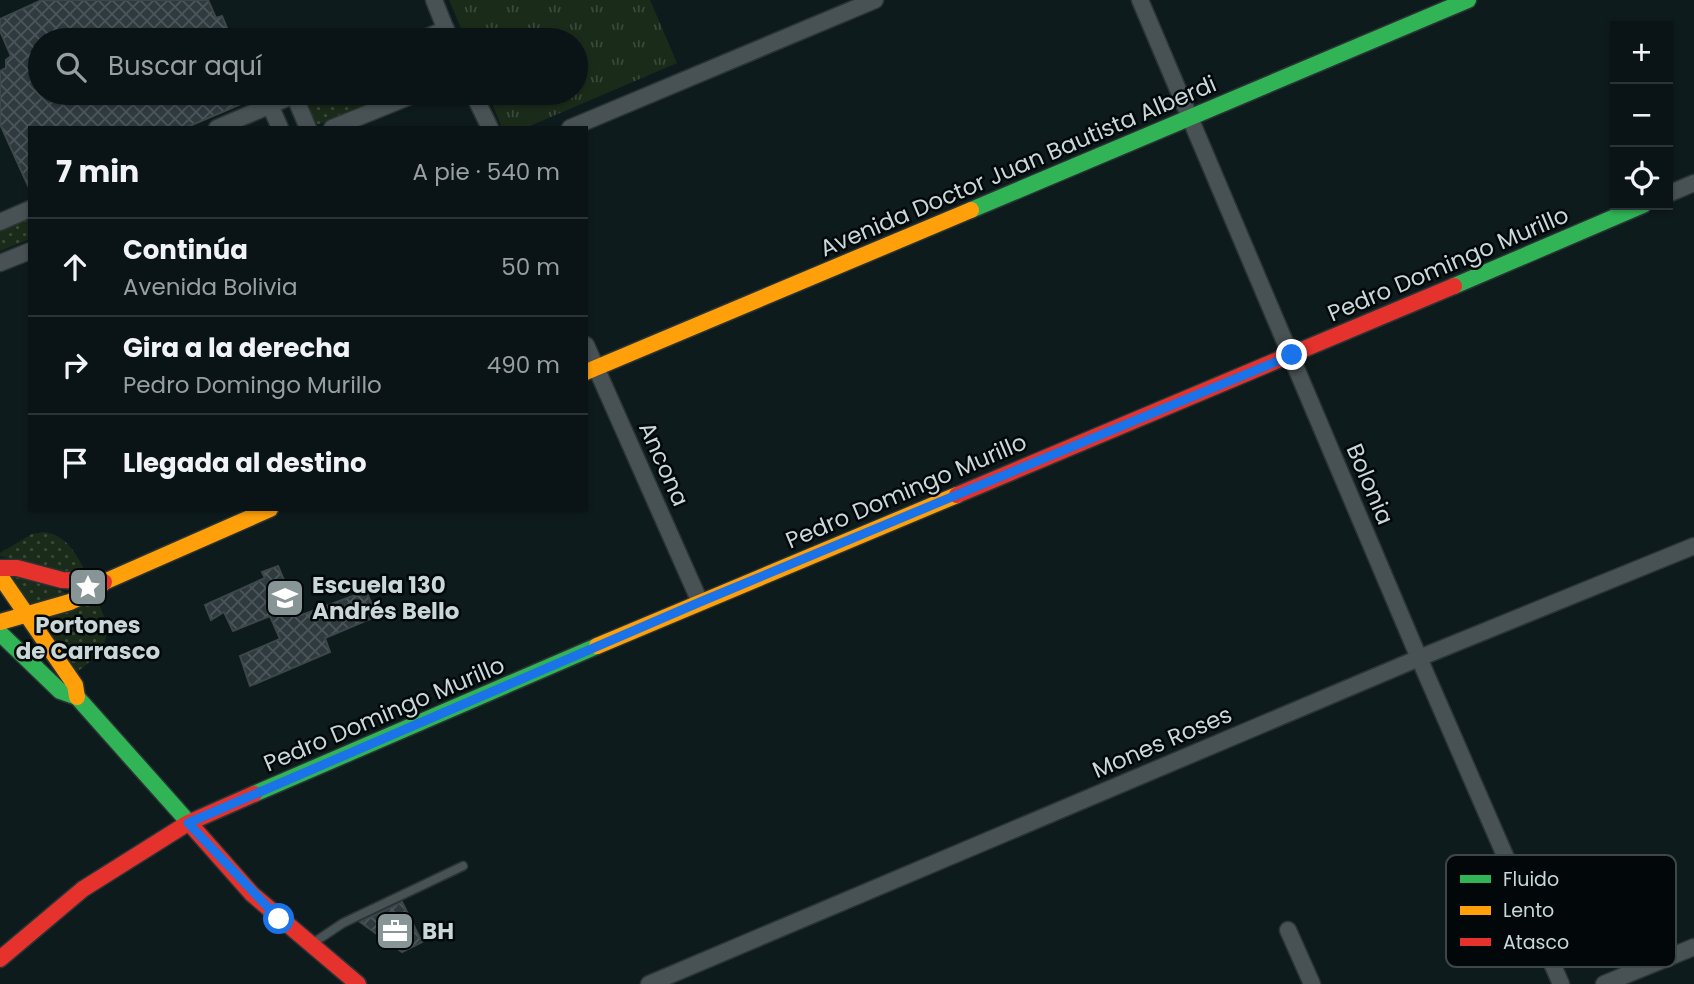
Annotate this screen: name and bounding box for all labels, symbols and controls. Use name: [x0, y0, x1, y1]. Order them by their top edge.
map controls: [1610, 21, 1673, 210]
button: +: [1610, 21, 1673, 84]
search box: [28, 28, 588, 105]
icon: search: [52, 48, 90, 86]
text: Buscar aquí: [108, 48, 262, 84]
street label: Avenida Doctor Juan Bautista Alberdi: [815, 68, 1221, 264]
button: −: [1610, 84, 1673, 147]
button: locate: [1610, 147, 1673, 210]
text: 7 min: [56, 150, 139, 193]
text: A pie · 540 m: [413, 156, 560, 188]
street label: Pedro Domingo Murillo: [1323, 199, 1573, 329]
text: Continúa: [123, 232, 248, 268]
icon: ahead: [56, 248, 94, 286]
text: 50 m: [501, 251, 560, 283]
text: Avenida Bolivia: [123, 271, 298, 303]
text: Gira a la derecha: [123, 330, 351, 366]
route end: [1276, 339, 1307, 370]
icon: right: [56, 346, 94, 384]
text: 490 m: [487, 349, 560, 381]
text: Pedro Domingo Murillo: [123, 369, 382, 401]
street label: Ancona: [631, 417, 697, 511]
street label: Pedro Domingo Murillo: [781, 426, 1031, 556]
street label: Bolonia: [1339, 439, 1401, 529]
icon: arrive: [56, 444, 94, 482]
text: Llegada al destino: [123, 445, 367, 481]
place icon: Portones de Carrasco: [67, 566, 109, 608]
place label: Escuela 130 Andrés Bello: [312, 569, 459, 627]
school or university icon: Escuela 130 Andrés Bello: [264, 577, 306, 619]
place label: Portones de Carrasco: [16, 609, 160, 667]
street label: Pedro Domingo Murillo: [259, 649, 509, 779]
street label: Mones Roses: [1087, 698, 1237, 786]
legend: [1446, 855, 1676, 967]
text: Fluido: [1503, 866, 1559, 893]
text: Lento: [1503, 897, 1554, 924]
route start: [263, 903, 294, 934]
office icon: BH: [374, 910, 416, 952]
place label: BH: [422, 915, 454, 947]
text: Atasco: [1503, 929, 1569, 956]

